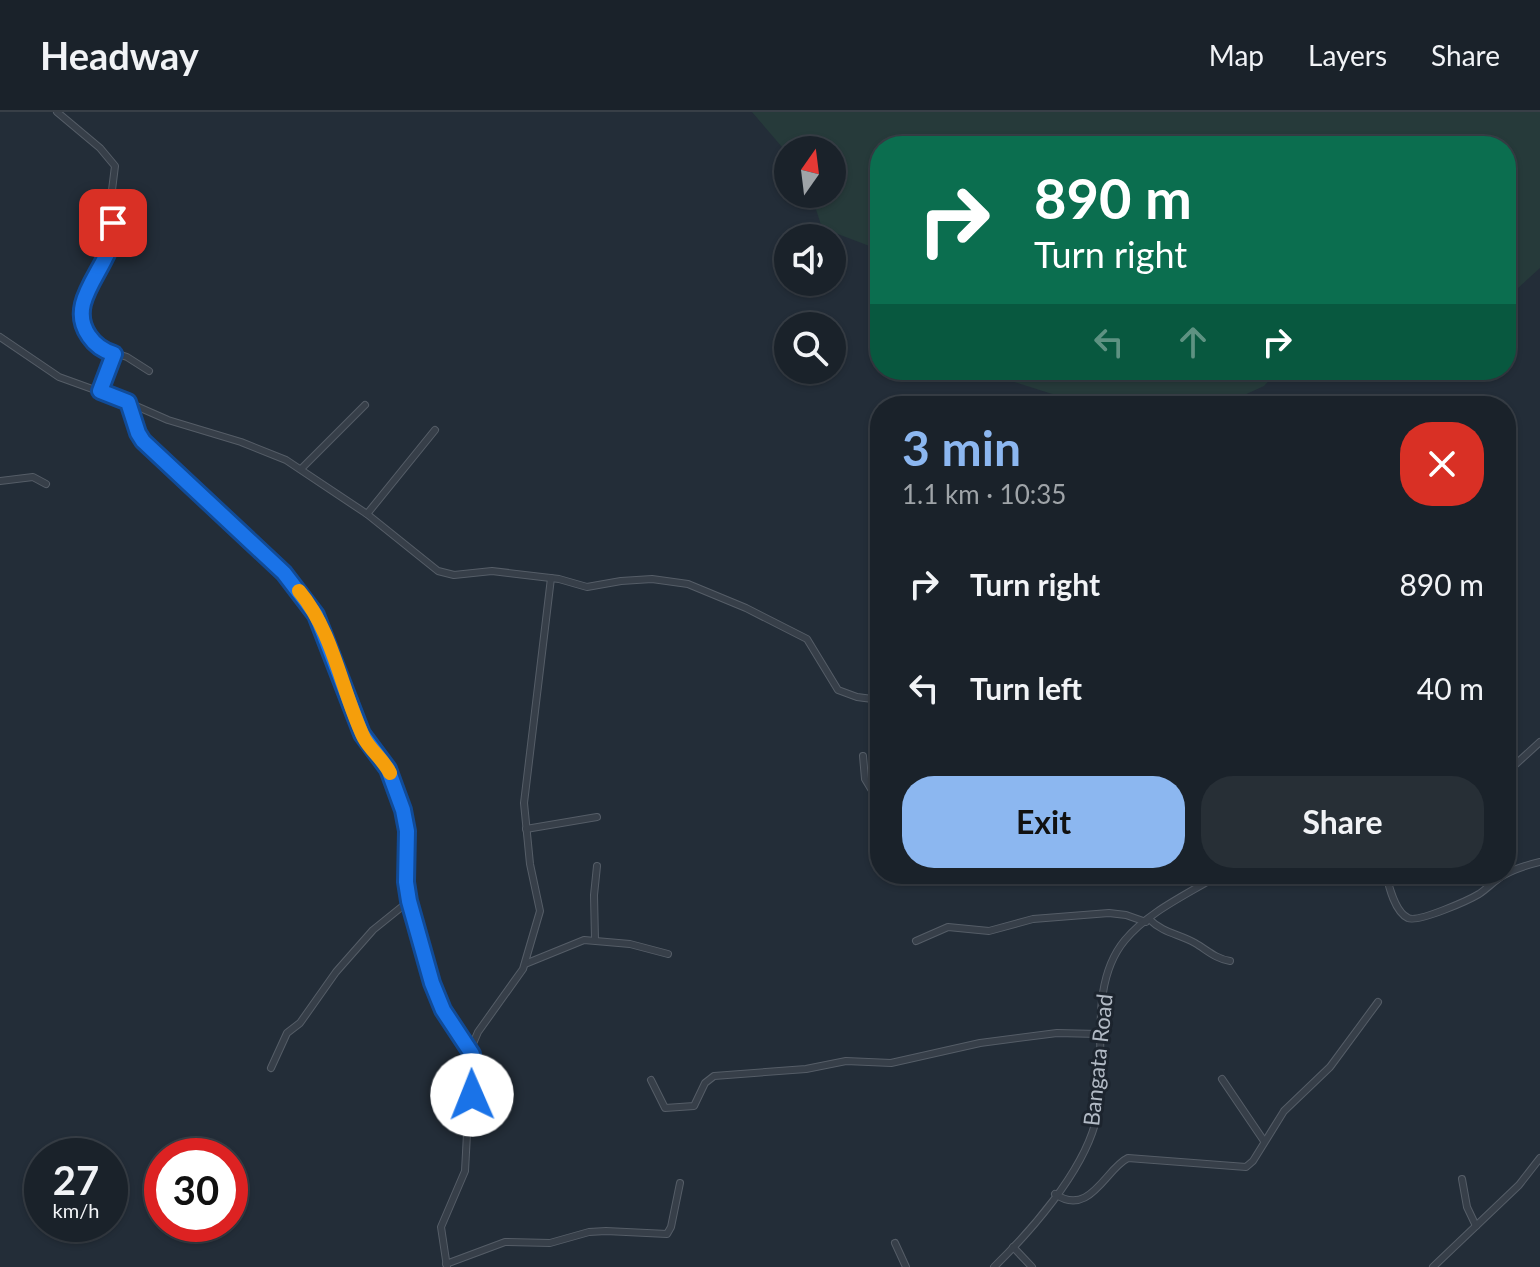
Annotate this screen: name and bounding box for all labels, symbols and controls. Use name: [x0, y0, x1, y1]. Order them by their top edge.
text: Headway: [40, 32, 199, 78]
text: Map: [1209, 38, 1264, 72]
text: Layers: [1308, 38, 1387, 72]
text: Share: [1431, 38, 1500, 72]
north arrow: [774, 136, 846, 208]
map controls: [774, 136, 846, 384]
text: 890 m: [1034, 164, 1192, 231]
icon: right: [902, 168, 1006, 272]
pin: [79, 189, 147, 257]
icon: arrive: [91, 201, 135, 245]
button: sound: [774, 224, 846, 296]
text: Turn right: [1034, 232, 1187, 276]
button: search: [774, 312, 846, 384]
icon: left: [1087, 320, 1131, 364]
icon: ahead: [1171, 320, 1215, 364]
icon: right: [1255, 320, 1299, 364]
text: 3 min: [902, 419, 1021, 476]
button: close: [1400, 422, 1484, 506]
text: 1.1 km · 10:35: [902, 478, 1066, 510]
icon: right: [902, 562, 946, 606]
text: Turn right: [970, 566, 1100, 602]
text: 890 m: [1399, 566, 1484, 602]
icon: left: [902, 666, 946, 710]
text: Turn left: [970, 670, 1082, 706]
text: 40 m: [1417, 670, 1484, 706]
button: Exit: [902, 776, 1185, 868]
button: Share: [1201, 776, 1484, 868]
street label: Bangata Road: [1077, 993, 1118, 1127]
position arrow: [430, 1053, 514, 1137]
speed limit sign: 30: [144, 1138, 248, 1242]
text: 27: [53, 1156, 99, 1204]
text: km/h: [53, 1198, 99, 1222]

